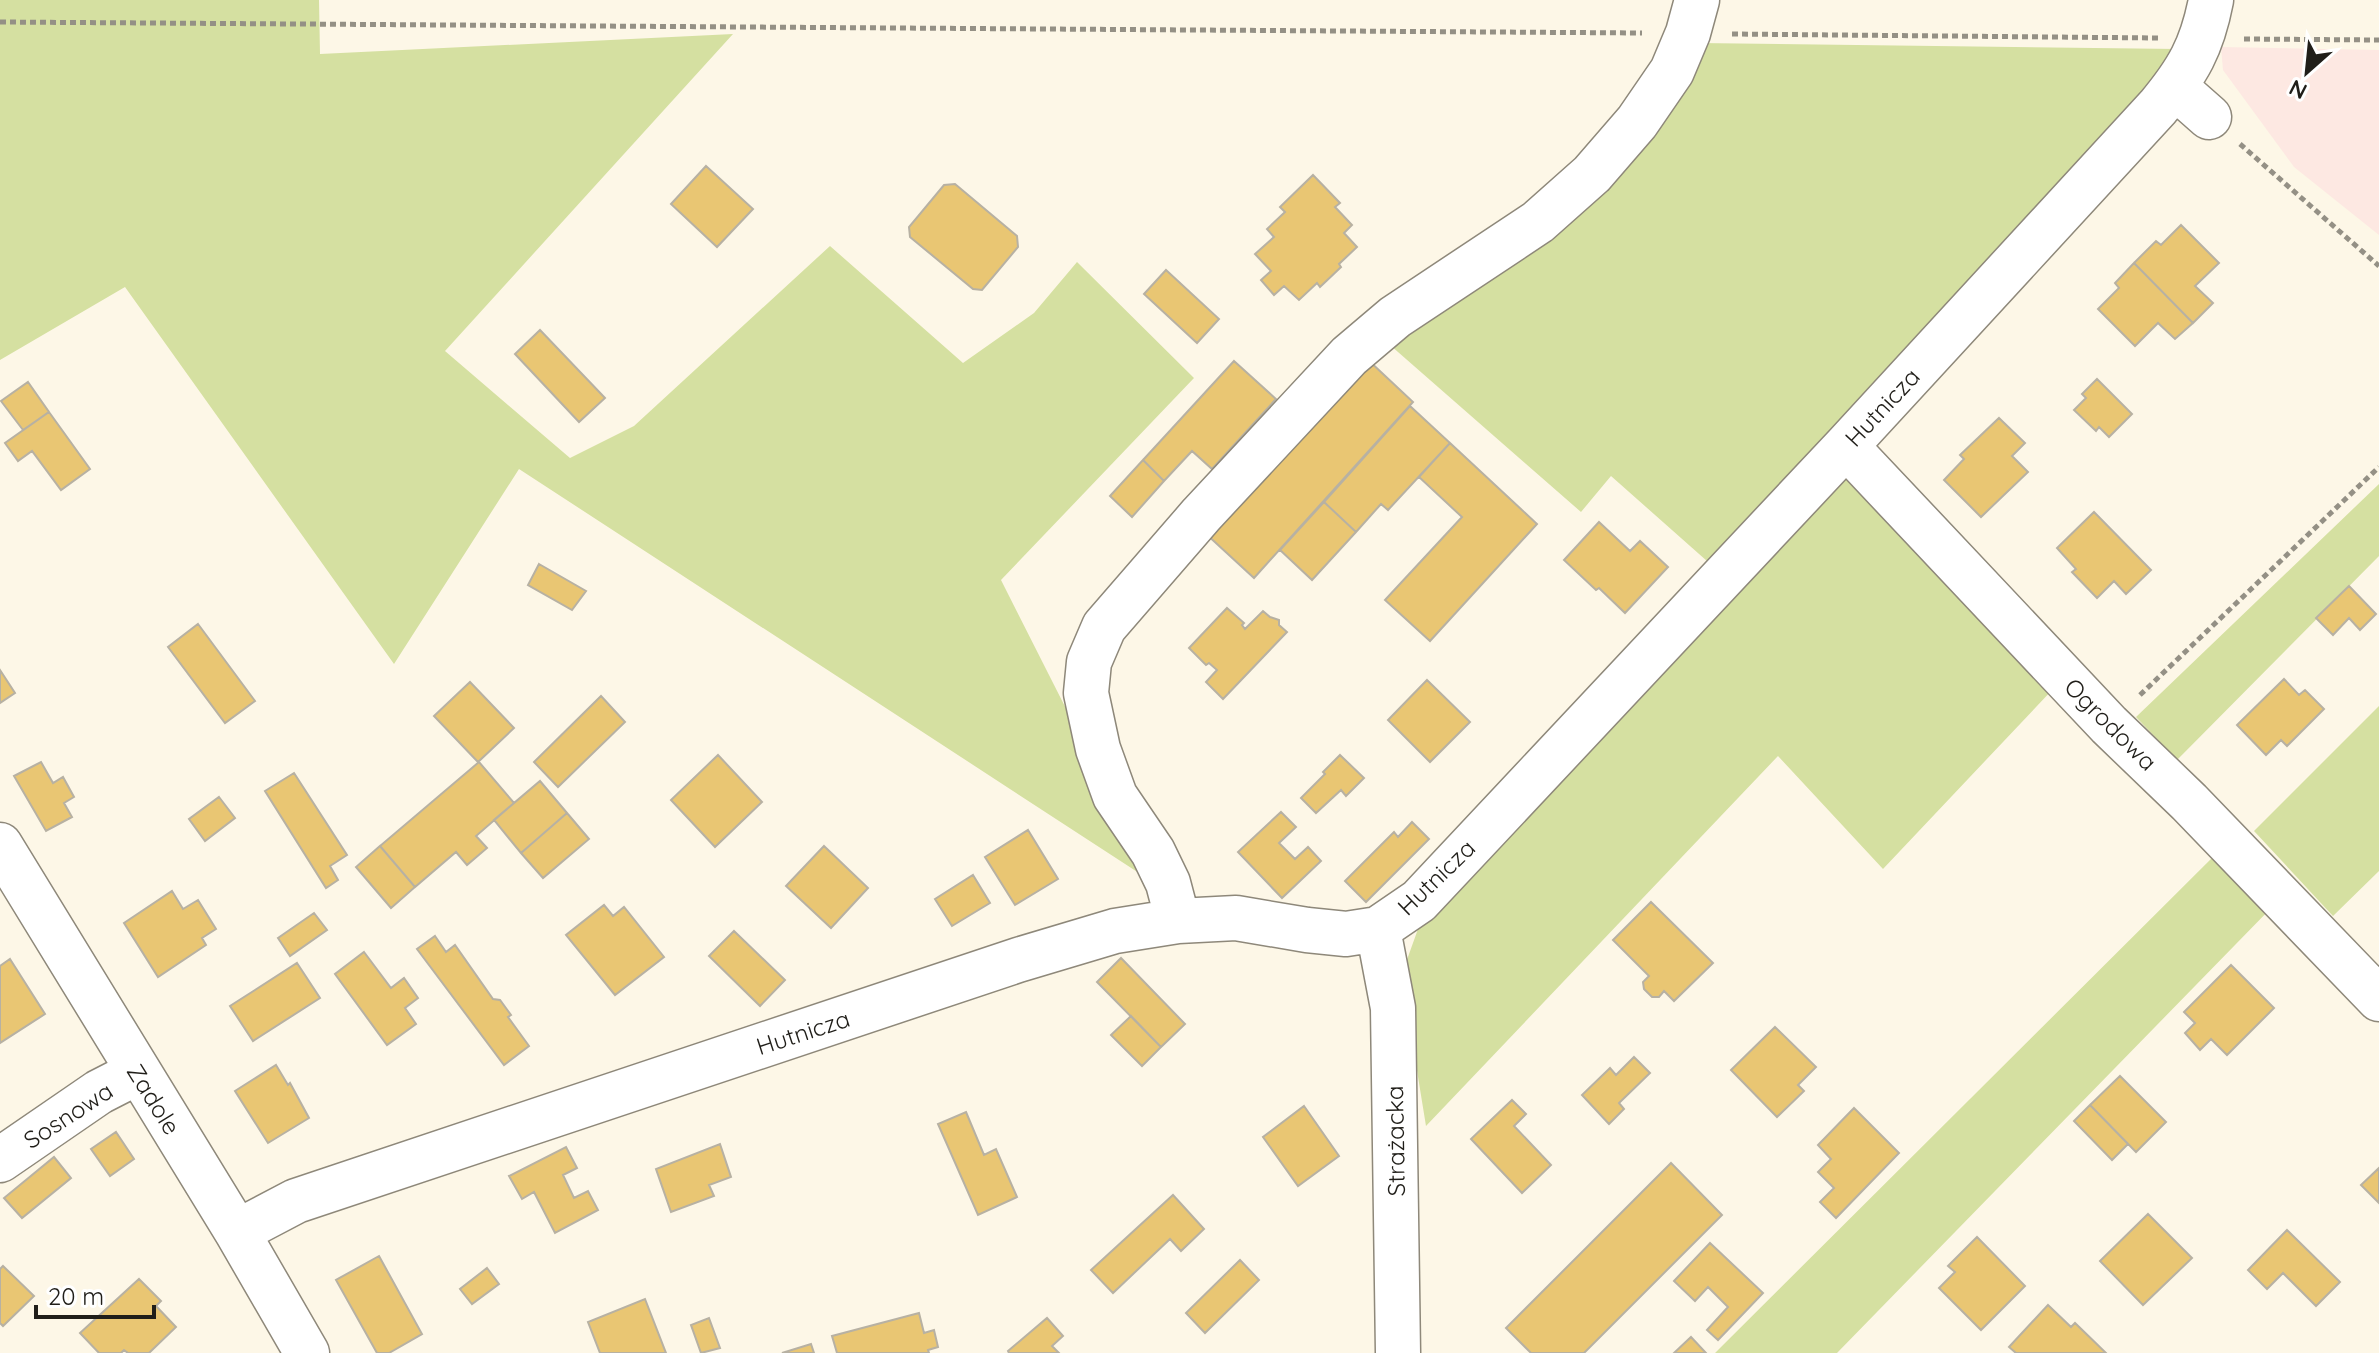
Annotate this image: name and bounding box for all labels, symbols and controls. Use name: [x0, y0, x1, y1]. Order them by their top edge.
north arrow: [2267, 32, 2347, 112]
text: N: [2284, 74, 2311, 106]
street label: Hutnicza: [1838, 361, 1926, 453]
street label: Ogrodowa: [2059, 672, 2163, 776]
street label: Hutnicza: [1391, 833, 1481, 921]
street label: Hutnicza: [752, 1003, 854, 1061]
street label: Zadole: [121, 1058, 187, 1140]
street label: Sosnowa: [18, 1075, 118, 1155]
street label: Strażacka: [1379, 1085, 1411, 1197]
scale bar: [36, 1269, 154, 1319]
text: 20 m: [48, 1281, 104, 1311]

